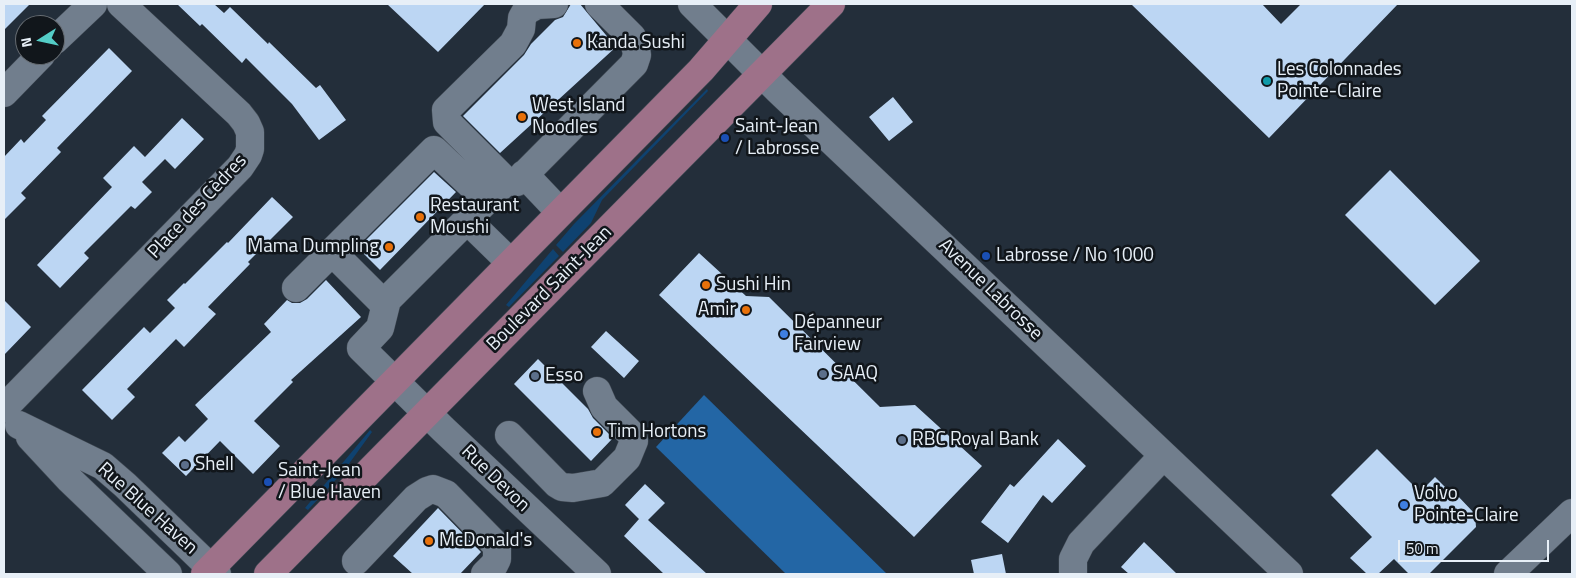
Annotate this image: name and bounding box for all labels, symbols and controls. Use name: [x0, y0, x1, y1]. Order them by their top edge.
north arrow: [15, 15, 65, 65]
place label: Kanda Sushi: [587, 32, 685, 54]
text: N: [15, 36, 37, 49]
marker: Kanda Sushi: [571, 37, 583, 49]
place label: Les Colonnades Pointe-Claire: [1277, 59, 1402, 103]
marker: Les Colonnades Pointe-Claire: [1261, 75, 1273, 87]
place label: West Island Noodles: [532, 95, 625, 139]
marker: West Island Noodles: [516, 111, 528, 123]
place label: Saint-Jean / Labrosse: [735, 116, 819, 160]
marker: Saint-Jean / Labrosse: [719, 132, 731, 144]
street label: Place des Cèdres: [144, 150, 252, 264]
place label: Restaurant Moushi: [430, 195, 519, 239]
marker: Restaurant Moushi: [414, 211, 426, 223]
street label: Boulevard Saint-Jean: [483, 222, 617, 356]
street label: Avenue Labrosse: [933, 235, 1047, 345]
place label: Mama Dumpling: [247, 236, 379, 258]
marker: Mama Dumpling: [383, 241, 395, 253]
place label: Labrosse / No 1000: [996, 245, 1154, 267]
marker: Labrosse / No 1000: [980, 250, 992, 262]
place label: Sushi Hin: [716, 274, 791, 296]
marker: Sushi Hin: [700, 279, 712, 291]
place label: Amir: [698, 299, 736, 321]
marker: Amir: [740, 304, 752, 316]
place label: Dépanneur Fairview: [794, 312, 882, 356]
marker: Dépanneur Fairview: [778, 328, 790, 340]
place label: SAAQ: [833, 363, 878, 385]
place label: Esso: [545, 365, 583, 387]
marker: SAAQ: [817, 368, 829, 380]
marker: Esso: [529, 370, 541, 382]
place label: Tim Hortons: [607, 421, 706, 443]
marker: Tim Hortons: [591, 426, 603, 438]
place label: RBC Royal Bank: [912, 429, 1039, 451]
marker: RBC Royal Bank: [896, 434, 908, 446]
street label: Rue Devon: [456, 441, 534, 517]
place label: Shell: [195, 454, 234, 476]
street label: Rue Blue Haven: [92, 458, 202, 560]
marker: Shell: [179, 459, 191, 471]
place label: Saint-Jean / Blue Haven: [278, 460, 381, 504]
marker: Saint-Jean / Blue Haven: [262, 476, 274, 488]
place label: Volvo Pointe-Claire: [1414, 483, 1518, 527]
marker: Volvo Pointe-Claire: [1398, 499, 1410, 511]
place label: McDonald's: [439, 530, 532, 552]
scale bar: [1401, 530, 1552, 562]
marker: McDonald's: [423, 535, 435, 547]
text: 50 m: [1406, 537, 1439, 560]

